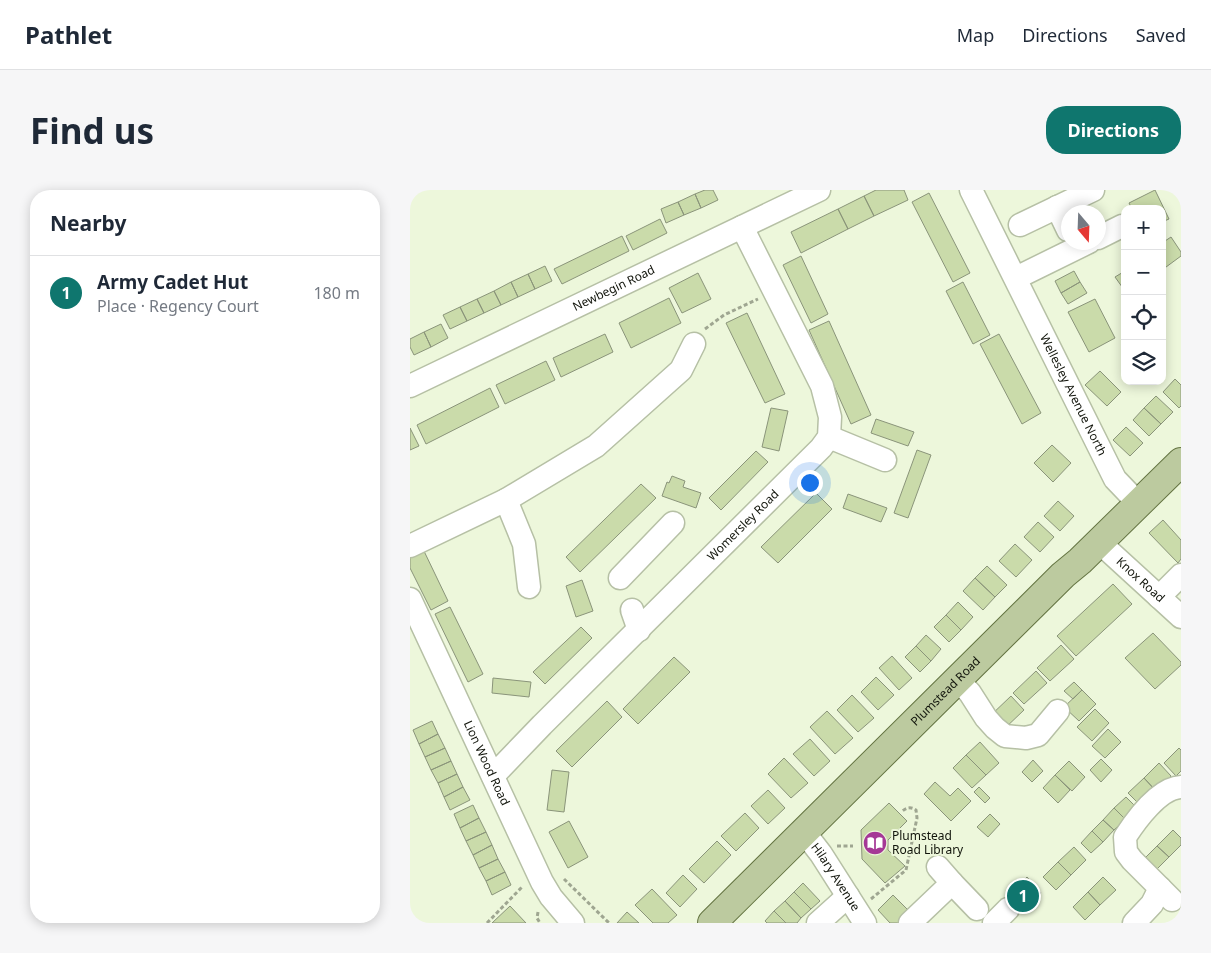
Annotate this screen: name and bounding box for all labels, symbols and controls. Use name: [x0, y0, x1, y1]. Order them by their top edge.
text: Pathlet: [25, 18, 112, 51]
text: Map: [957, 23, 994, 47]
text: Directions: [1022, 23, 1108, 47]
text: Saved: [1136, 23, 1186, 47]
button: Directions: [1046, 106, 1181, 154]
text: Find us: [30, 107, 154, 154]
north arrow: [1061, 205, 1106, 250]
map controls: [1121, 205, 1166, 385]
button: +: [1121, 205, 1166, 250]
text: Nearby: [50, 209, 126, 237]
button: −: [1121, 250, 1166, 295]
street label: Newbegin Road: [570, 261, 657, 315]
text: Army Cadet Hut: [97, 269, 248, 295]
text: 1: [61, 282, 71, 304]
text: 180 m: [313, 282, 360, 304]
text: Place · Regency Court: [97, 295, 259, 317]
button: locate: [1121, 295, 1166, 340]
street label: Wellesley Avenue North: [1036, 331, 1111, 458]
button: layers: [1121, 340, 1166, 385]
your location: [797, 470, 823, 496]
street label: Womersley Road: [703, 486, 782, 564]
street label: Knox Road: [1113, 553, 1169, 606]
street label: Plumstead Road: [907, 653, 984, 729]
street label: Lion Wood Road: [460, 718, 514, 808]
place label: Plumstead Road Library: [892, 827, 964, 858]
library icon: Plumstead Road Library: [862, 830, 888, 856]
street label: Hilary Avenue: [807, 839, 864, 914]
pin: 1: [1007, 877, 1039, 915]

